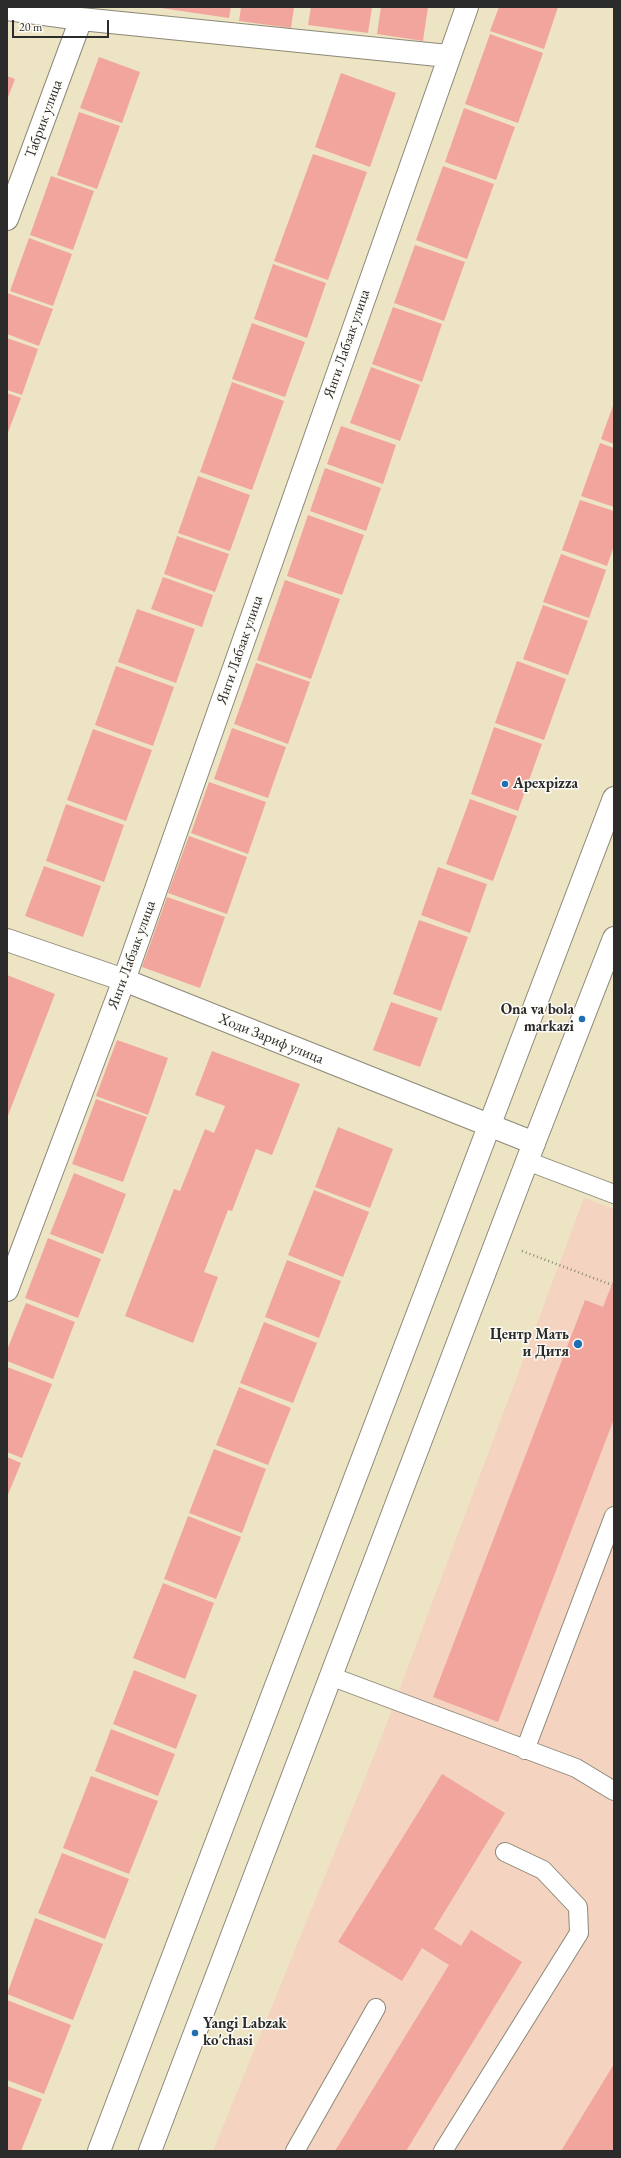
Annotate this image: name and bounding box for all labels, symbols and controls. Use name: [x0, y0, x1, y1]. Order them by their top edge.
scale bar: [14, 12, 111, 38]
text: 20 m: [19, 19, 42, 35]
street label: Табрик улица: [21, 77, 67, 161]
street label: Янги Лабзак улица: [320, 287, 374, 401]
street label: Янги Лабзак улица: [213, 593, 267, 707]
place label: Apexpizza: [513, 775, 578, 793]
marker: Apexpizza: [500, 779, 510, 789]
street label: Янги Лабзак улица: [104, 898, 160, 1012]
place label: Ona va bola markazi: [501, 1001, 574, 1036]
street label: Ходи Зариф улица: [216, 1010, 326, 1068]
marker: Ona va bola markazi: [577, 1014, 587, 1024]
place label: Центр Мать и Дитя: [490, 1326, 569, 1361]
marker: Центр Мать и Дитя: [572, 1338, 584, 1350]
place label: Yangi Labzak ko'chasi: [203, 2015, 287, 2050]
marker: Yangi Labzak ko'chasi: [190, 2028, 200, 2038]

